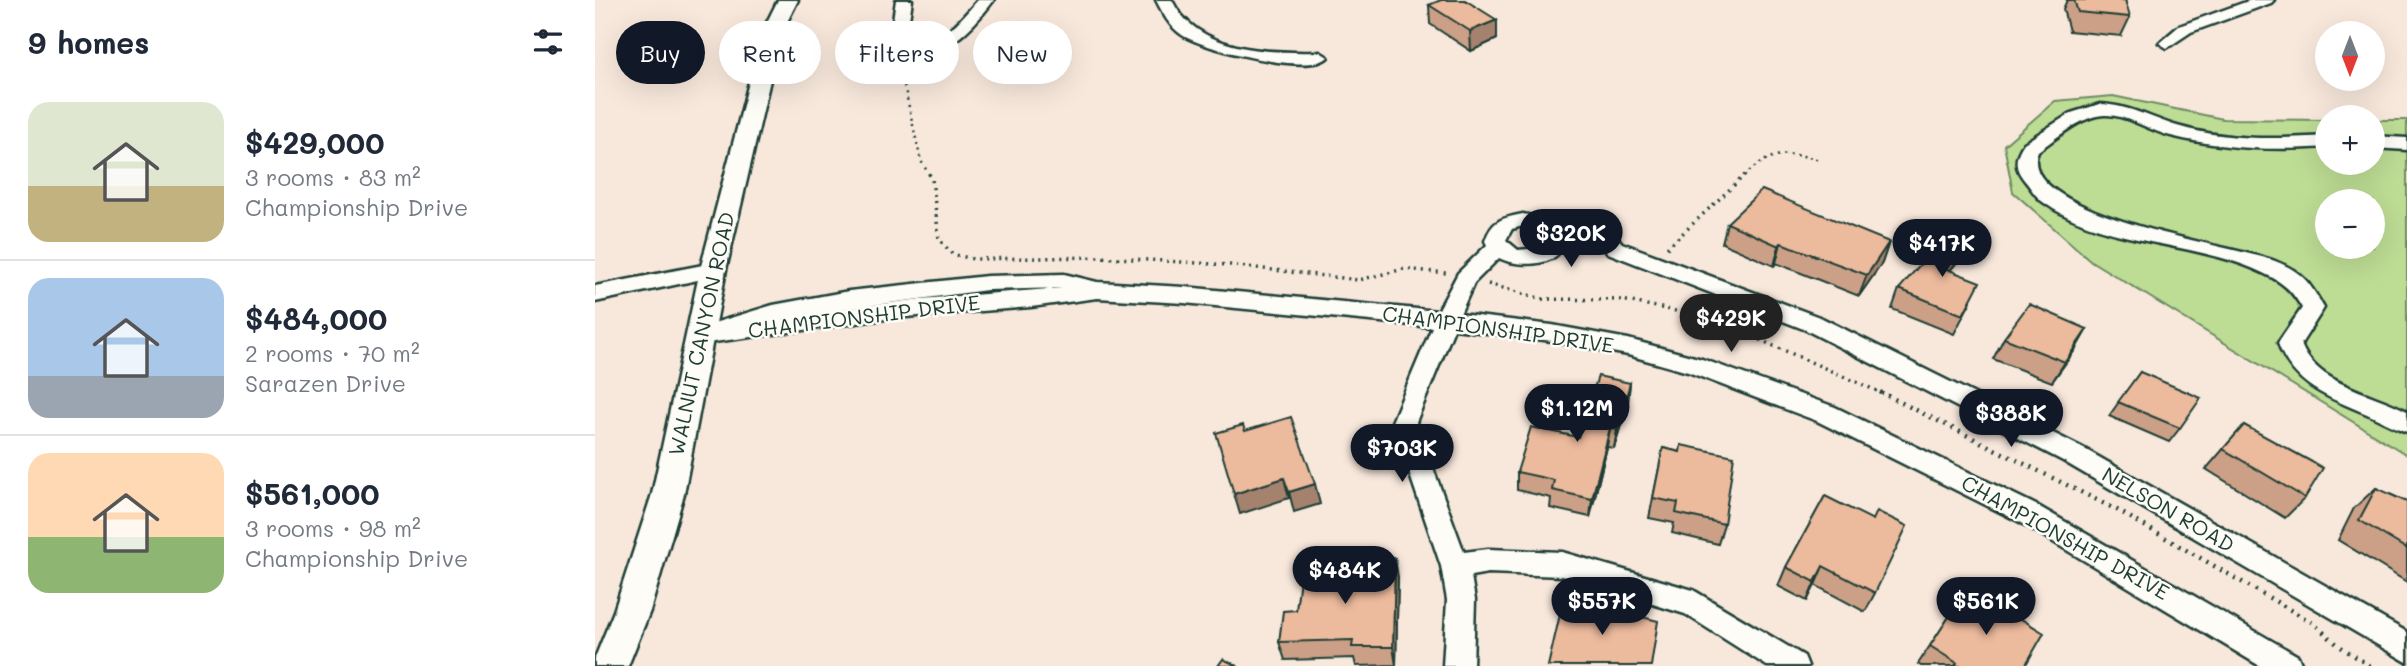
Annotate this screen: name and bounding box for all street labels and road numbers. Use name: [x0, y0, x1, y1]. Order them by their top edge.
street label: WALNUT CANYON ROAD: [661, 209, 740, 458]
street label: CHAMPIONSHIP DRIVE: [746, 288, 981, 343]
street label: CHAMPIONSHIP DRIVE: [1381, 299, 1616, 358]
street label: NELSON ROAD: [2098, 460, 2240, 557]
street label: CHAMPIONSHIP DRIVE: [1957, 468, 2174, 605]

